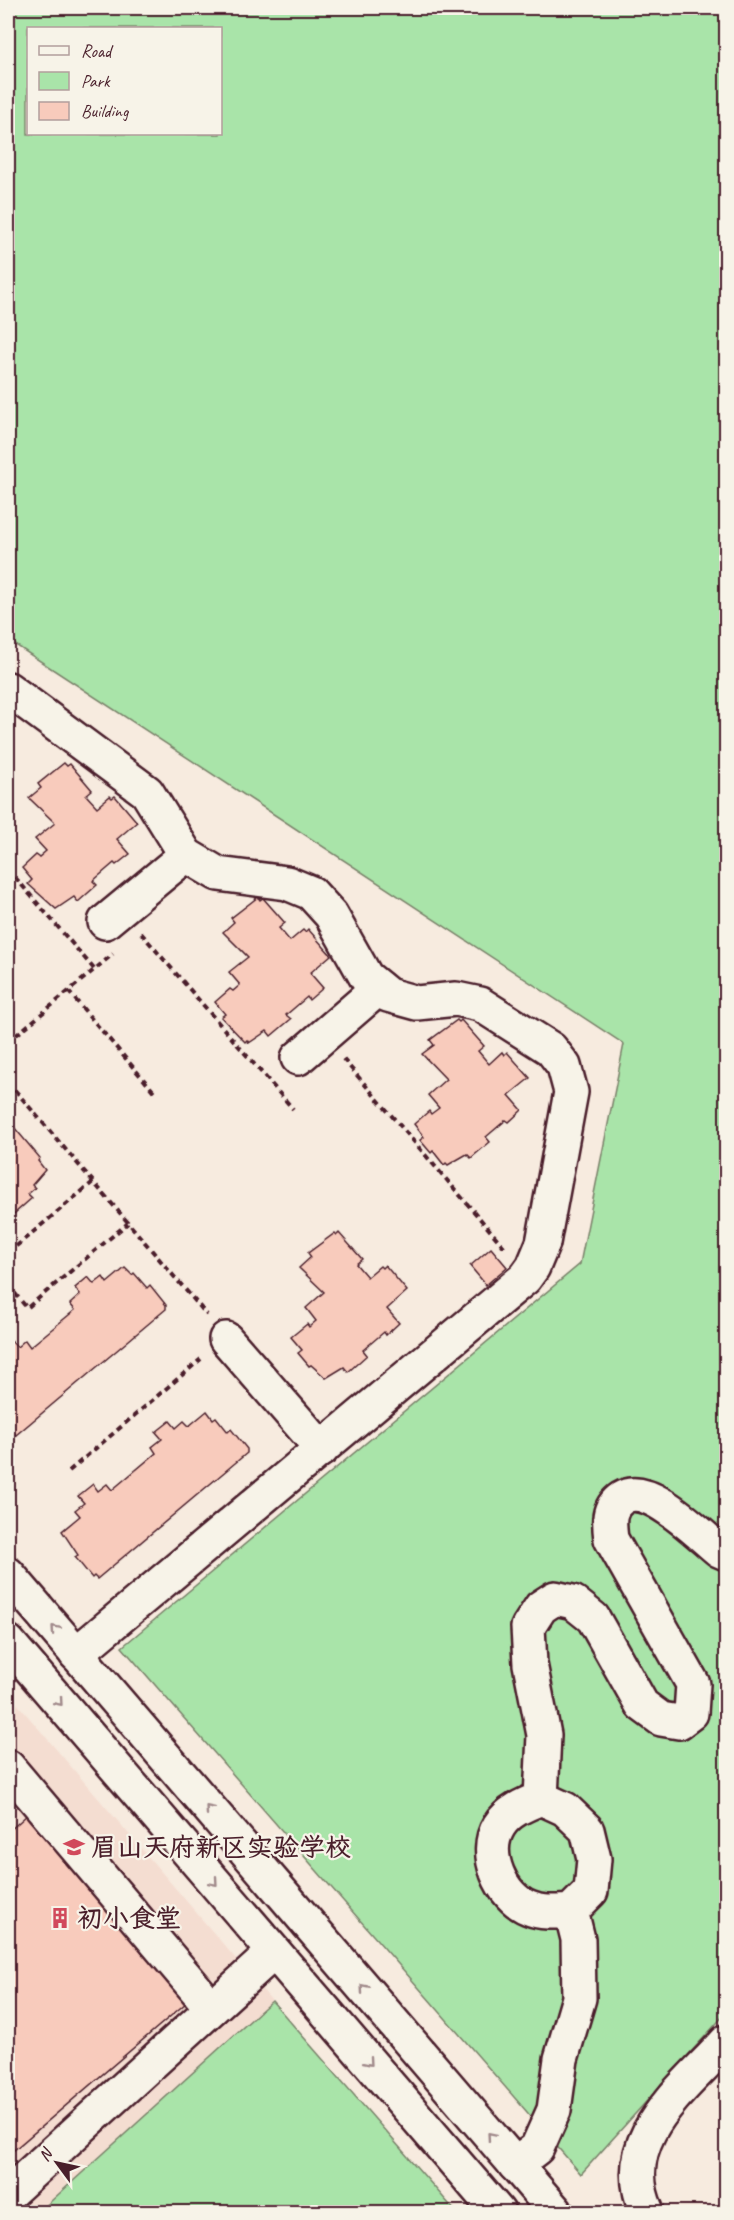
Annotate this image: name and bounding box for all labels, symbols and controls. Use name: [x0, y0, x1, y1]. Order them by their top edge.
legend: [27, 27, 222, 135]
text: Road: [81, 40, 114, 62]
text: Park: [81, 70, 111, 92]
text: Building: [81, 100, 130, 122]
one-way arrow: [51, 1625, 62, 1636]
one-way arrow: [52, 1695, 63, 1706]
one-way arrow: [205, 1805, 216, 1816]
place label: 眉山天府新区实验学校: [91, 1831, 351, 1864]
school or university icon: 眉山天府新区实验学校: [62, 1835, 86, 1859]
one-way arrow: [207, 1875, 218, 1886]
place label: 初小食堂: [77, 1902, 181, 1935]
building icon: 初小食堂: [48, 1906, 72, 1930]
one-way arrow: [360, 1985, 371, 1995]
one-way arrow: [361, 2055, 372, 2066]
one-way arrow: [487, 2132, 498, 2143]
north arrow: [27, 2133, 87, 2193]
text: N: [34, 2143, 58, 2165]

